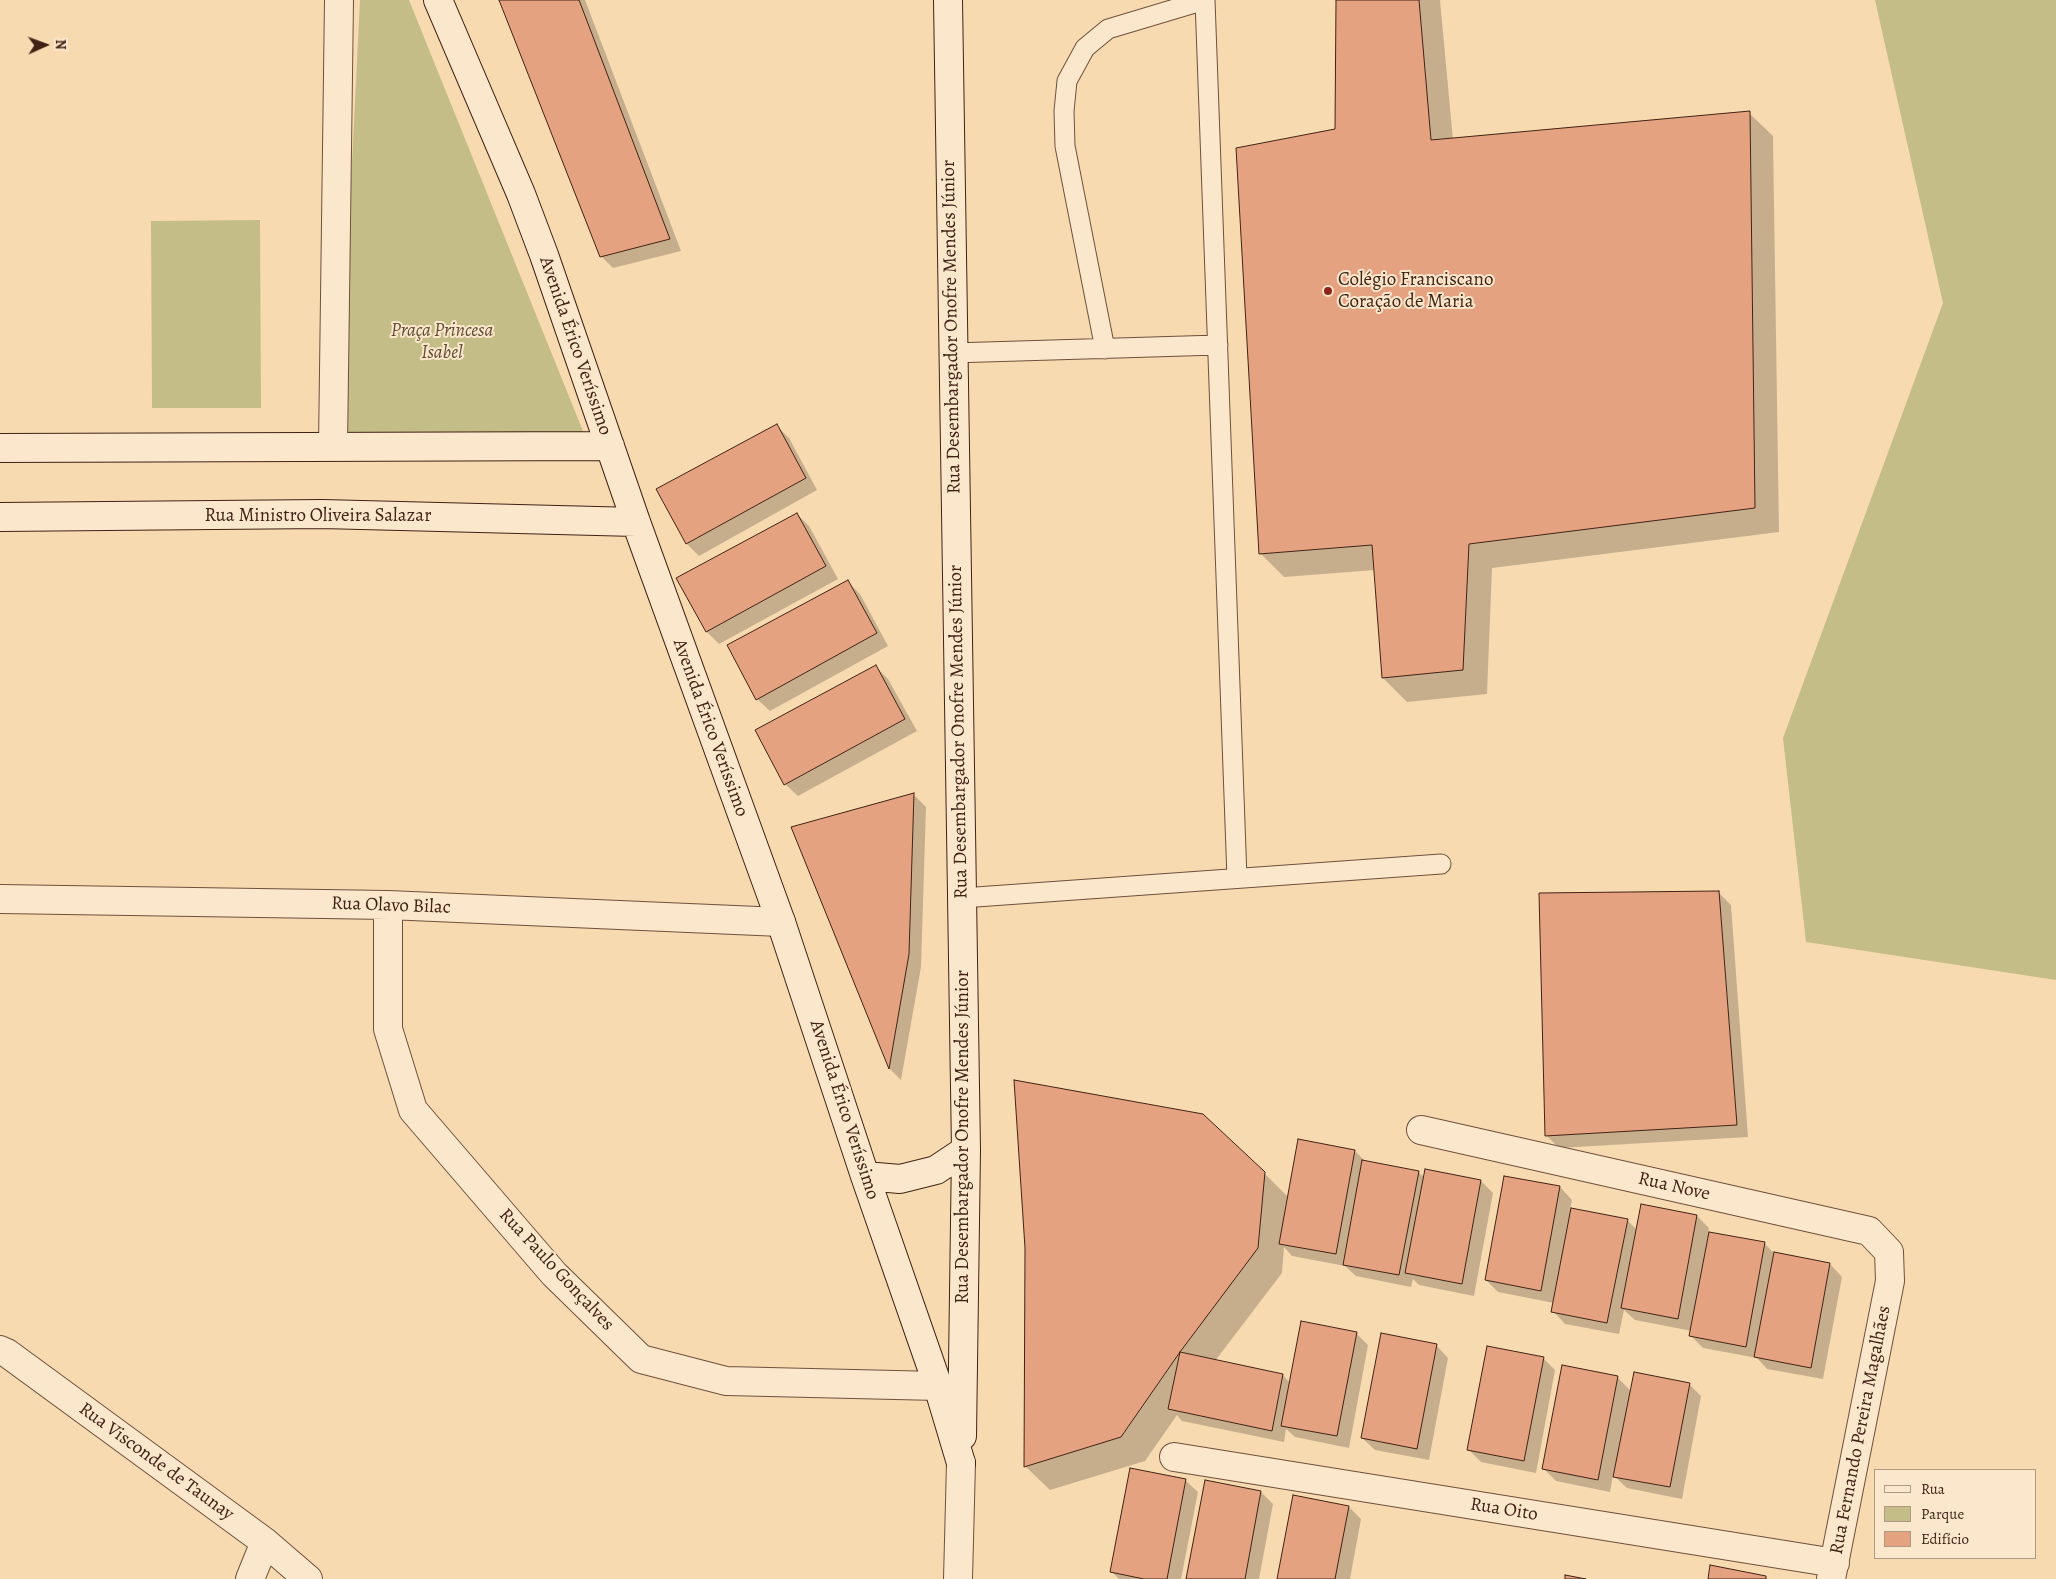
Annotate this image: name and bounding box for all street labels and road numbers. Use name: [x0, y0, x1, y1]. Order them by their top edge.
street label: Rua Desembargador Onofre Mendes Júnior: [938, 160, 966, 494]
street label: Avenida Érico Veríssimo: [534, 254, 616, 438]
street label: Rua Ministro Oliveira Salazar: [205, 505, 431, 527]
street label: Rua Desembargador Onofre Mendes Júnior: [945, 565, 973, 899]
street label: Avenida Érico Veríssimo: [667, 636, 753, 820]
street label: Rua Olavo Bilac: [331, 893, 451, 919]
street label: Rua Desembargador Onofre Mendes Júnior: [952, 970, 974, 1304]
street label: Avenida Érico Veríssimo: [804, 1017, 884, 1203]
street label: Rua Nove: [1636, 1168, 1712, 1206]
street label: Rua Paulo Gonçalves: [493, 1204, 619, 1336]
street label: Rua Fernando Pereira Magalhães: [1826, 1304, 1896, 1556]
street label: Rua Visconde de Taunay: [74, 1398, 238, 1526]
street label: Rua Oito: [1469, 1493, 1539, 1527]

